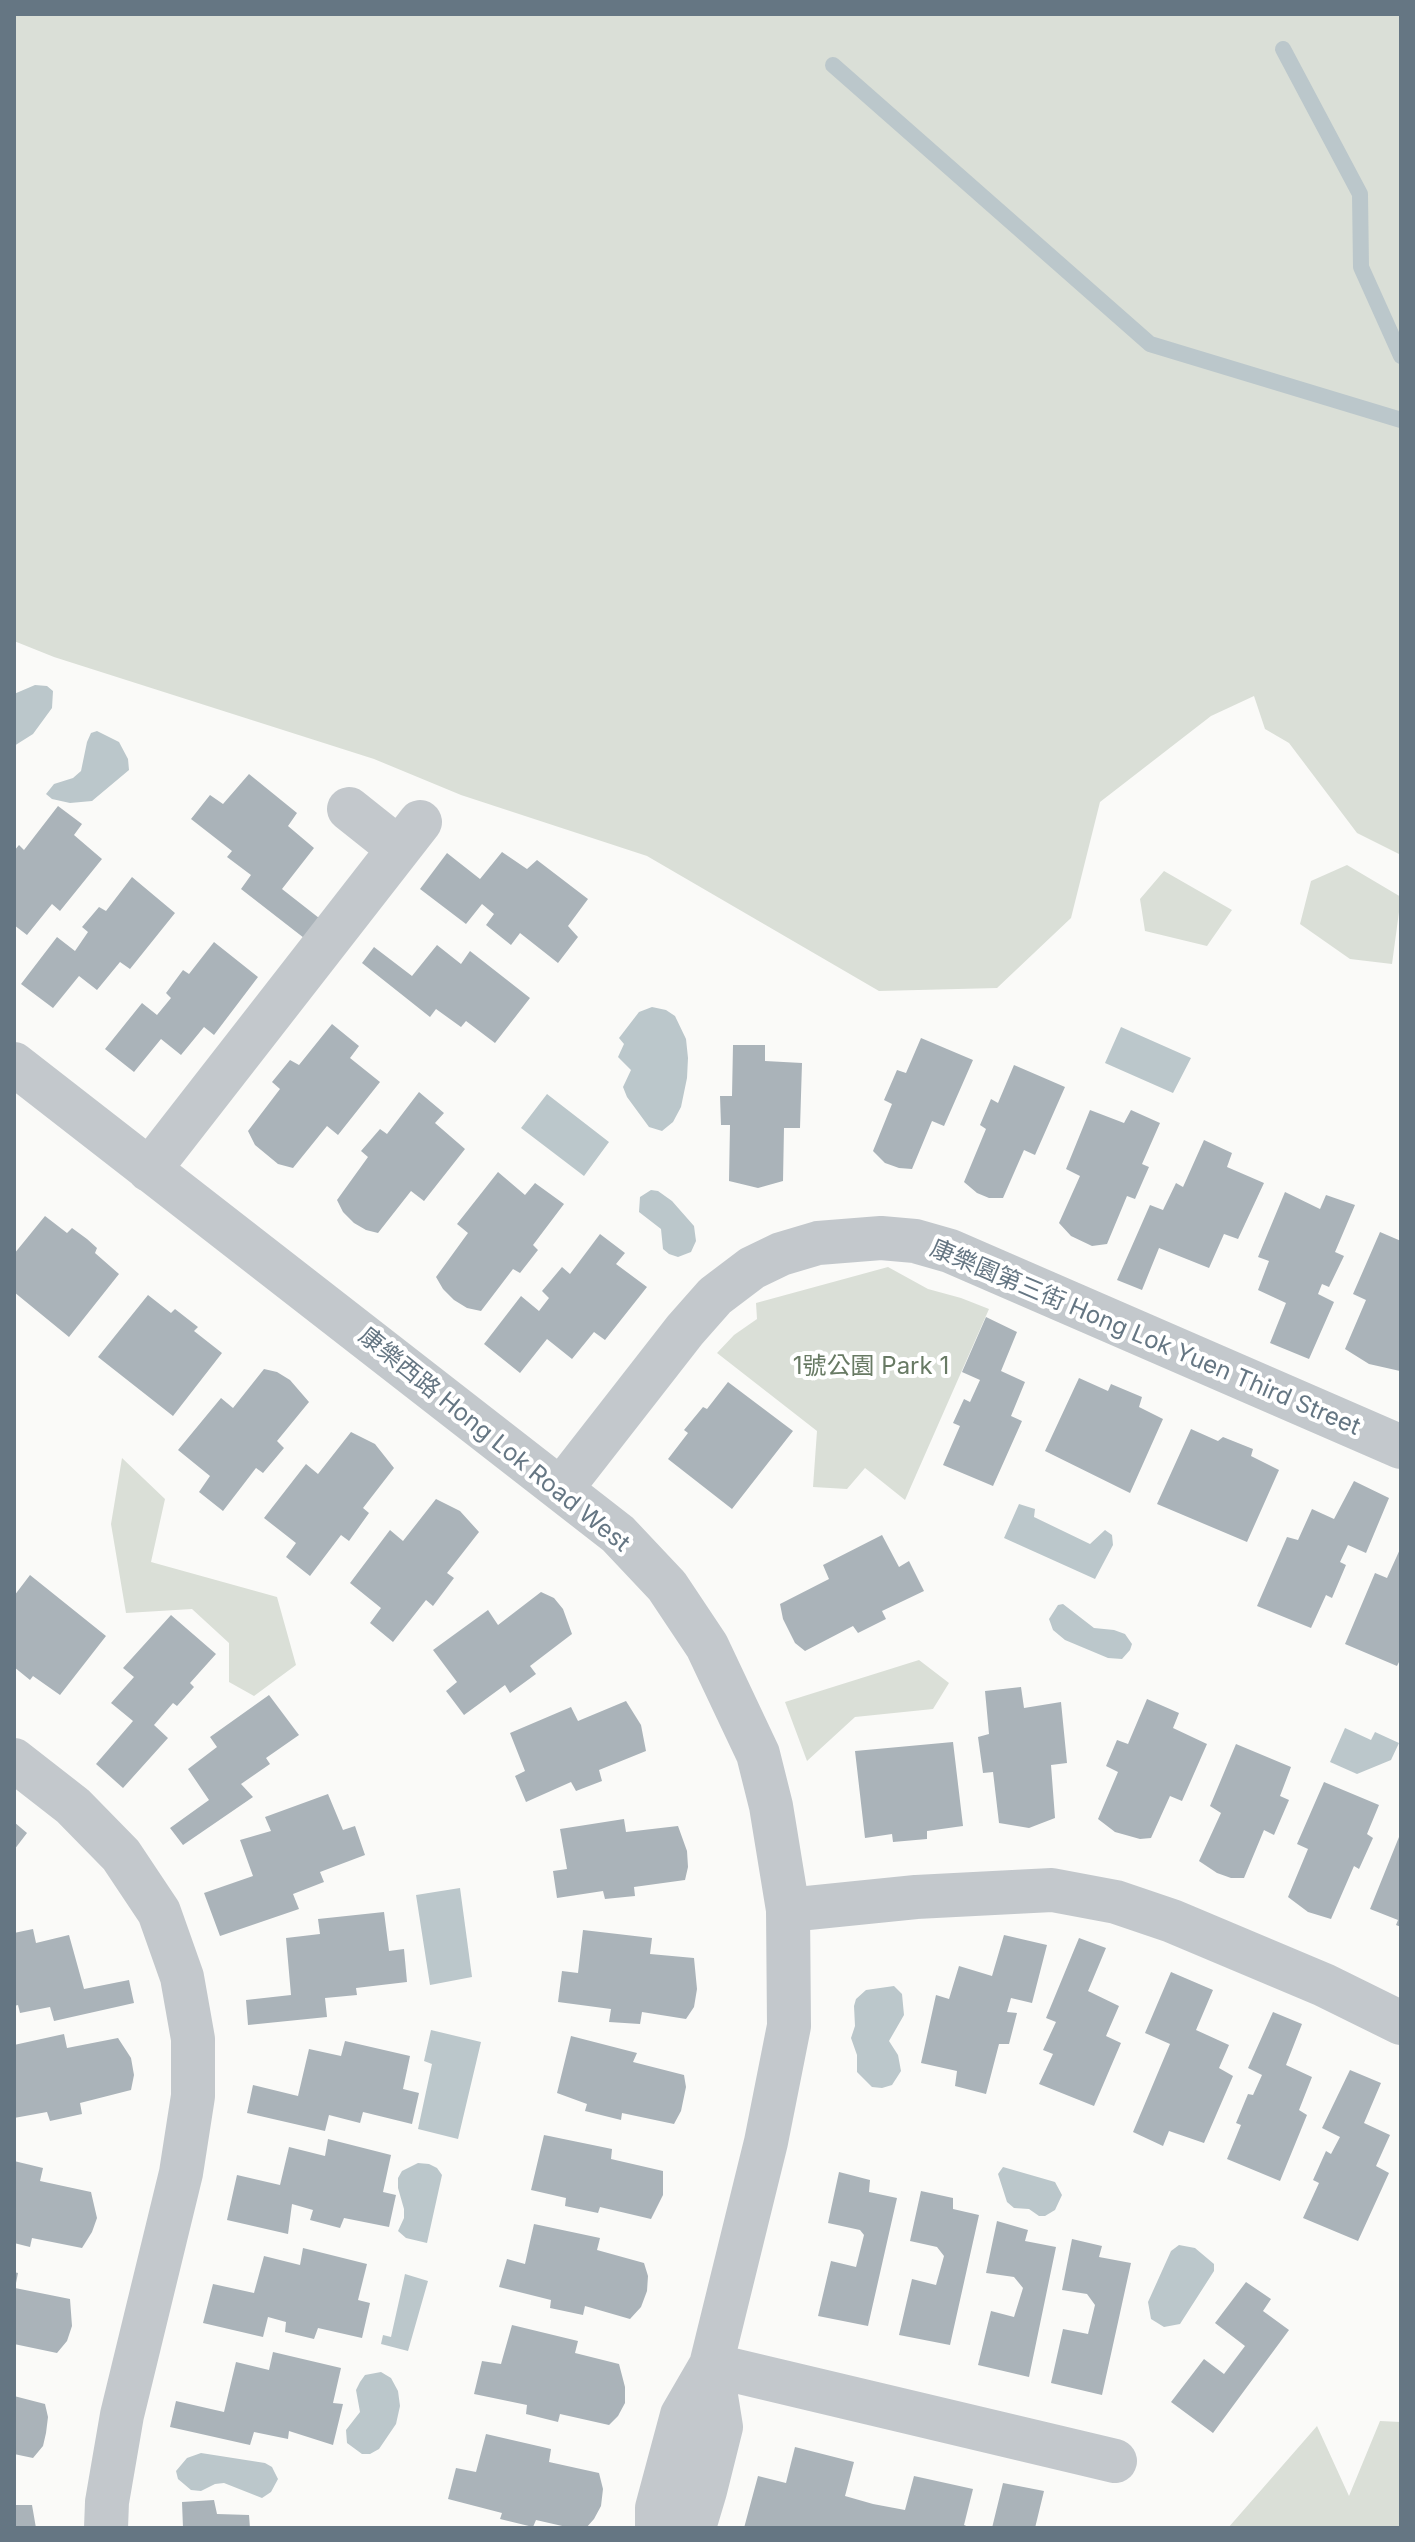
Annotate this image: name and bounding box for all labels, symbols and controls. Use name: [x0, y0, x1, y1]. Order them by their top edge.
street label: 康樂園第三街 Hong Lok Yuen Third Street: [926, 1234, 1364, 1442]
street label: 康樂西路 Hong Lok Road West: [353, 1322, 635, 1558]
park label: 1號公園 Park 1: [793, 1353, 949, 1381]

